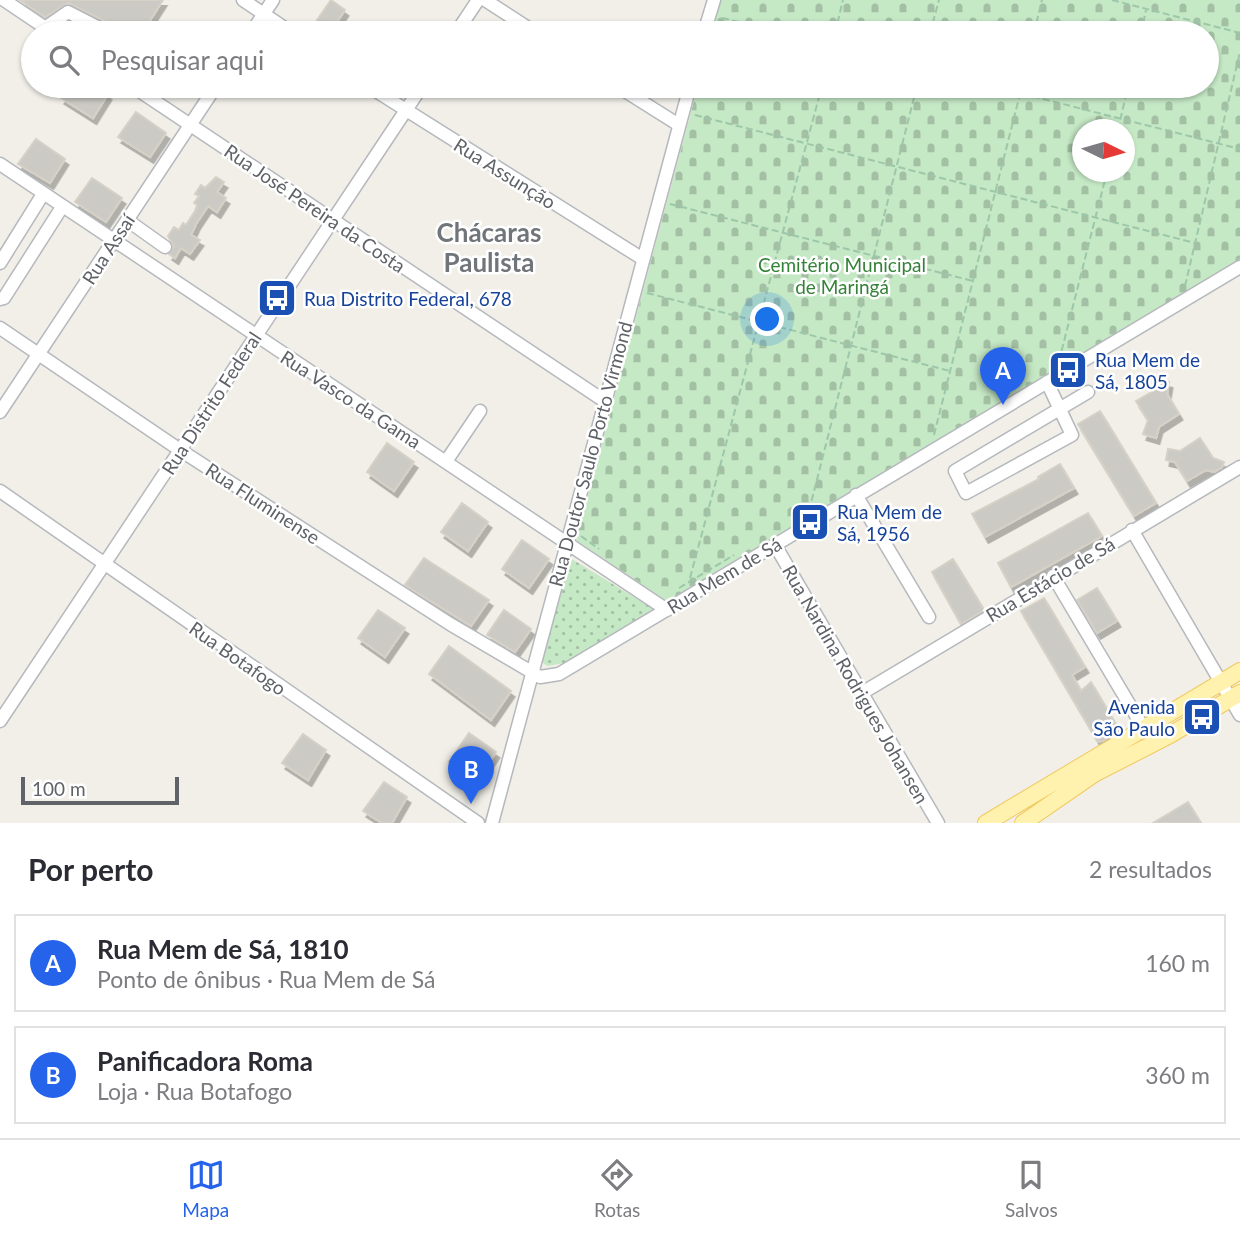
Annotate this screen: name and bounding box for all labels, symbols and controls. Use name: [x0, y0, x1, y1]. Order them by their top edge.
search box: [21, 21, 1219, 98]
icon: search: [45, 41, 83, 79]
text: Pesquisar aqui: [101, 44, 264, 76]
north arrow: [1072, 119, 1135, 182]
street label: Rua Assunção: [450, 133, 560, 213]
street label: Rua José Pereira da Costa: [220, 139, 410, 277]
street label: Rua Assaí: [77, 208, 140, 288]
district label: Chácaras Paulista: [437, 216, 541, 278]
park label: Cemitério Municipal de Maringá: [758, 253, 926, 298]
bus stop icon: Rua Distrito Federal, 678: [256, 277, 298, 319]
place label: Rua Distrito Federal, 678: [304, 287, 512, 310]
your location: [750, 302, 784, 336]
street label: Rua Doutor Saulo Porto Virmond: [543, 319, 637, 589]
street label: Rua Distrito Federal: [156, 327, 266, 479]
street label: Rua Vasco da Gama: [277, 345, 425, 453]
pin: A: [980, 347, 1026, 405]
place label: Rua Mem de Sá, 1805: [1095, 348, 1200, 393]
bus stop icon: Rua Mem de Sá, 1805: [1047, 349, 1089, 391]
street label: Rua Fluminense: [201, 457, 325, 549]
place label: Rua Mem de Sá, 1956: [837, 500, 942, 545]
bus stop icon: Rua Mem de Sá, 1956: [789, 501, 831, 543]
street label: Rua Mem de Sá: [663, 532, 785, 618]
street label: Rua Estácio de Sá: [981, 532, 1119, 626]
street label: Rua Nardina Rodrigues Johansen: [778, 561, 934, 807]
street label: Rua Botafogo: [185, 616, 291, 700]
place label: Avenida São Paulo: [1093, 695, 1175, 740]
bus stop icon: Avenida São Paulo: [1181, 696, 1223, 738]
pin: B: [448, 746, 494, 804]
scale bar: [21, 774, 178, 806]
text: 100 m: [32, 777, 86, 800]
text: Por perto: [28, 851, 153, 887]
text: 2 resultados: [1089, 855, 1212, 883]
text: Rua Mem de Sá, 1810: [97, 933, 349, 965]
text: A: [45, 949, 61, 977]
text: 160 m: [1145, 949, 1210, 977]
text: Ponto de ônibus · Rua Mem de Sá: [97, 965, 435, 993]
text: Panificadora Roma: [97, 1045, 313, 1077]
text: B: [45, 1061, 61, 1089]
text: 360 m: [1145, 1061, 1210, 1089]
text: Loja · Rua Botafogo: [97, 1077, 292, 1105]
tab: Mapa: [182, 1156, 229, 1221]
tab: Rotas: [594, 1156, 640, 1221]
tab: Salvos: [1005, 1156, 1058, 1221]

